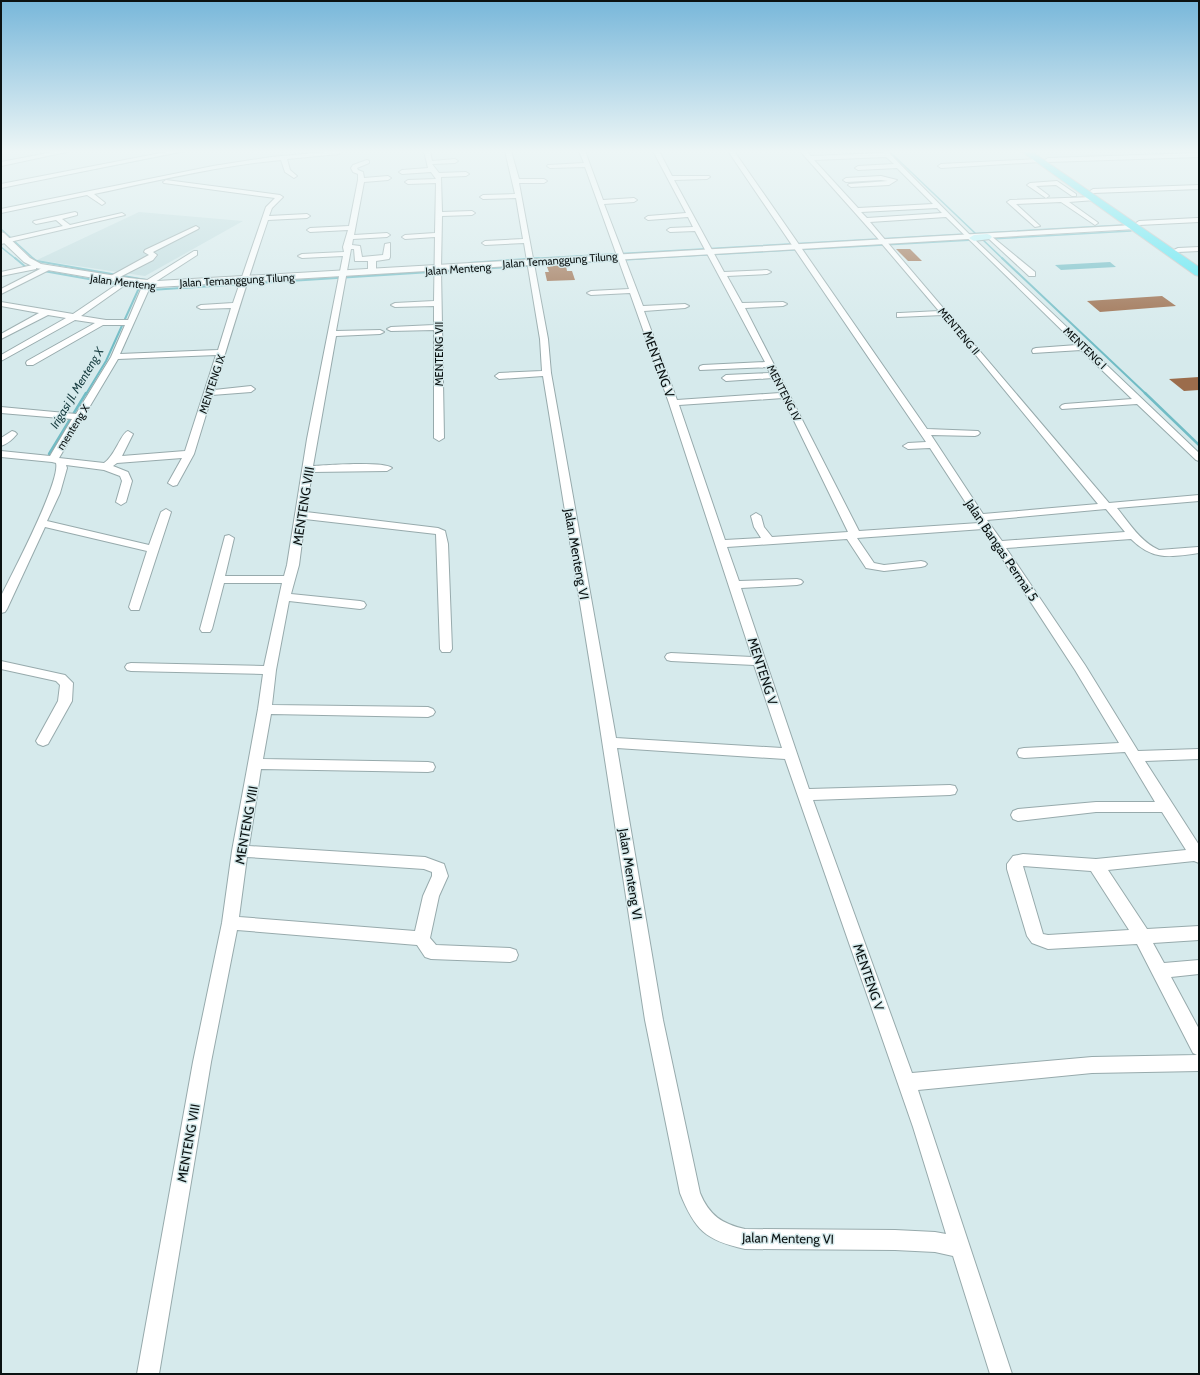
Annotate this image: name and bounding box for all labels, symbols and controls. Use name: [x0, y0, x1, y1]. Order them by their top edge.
street label: Jalan Temanggung Tilung: [501, 249, 618, 271]
street label: Jalan Menteng: [424, 260, 492, 278]
street label: Jalan Temanggung Tilung: [178, 270, 295, 290]
street label: Jalan Menteng: [88, 271, 157, 293]
street label: MENTENG II: [935, 304, 983, 358]
street label: MENTENG VII: [432, 322, 446, 386]
street label: MENTENG I: [1060, 324, 1110, 372]
street label: MENTENG V: [640, 328, 678, 400]
water label: Irigasi Jl. Menteng X: [46, 343, 107, 431]
street label: MENTENG IX: [196, 352, 228, 415]
street label: MENTENG IV: [764, 362, 804, 424]
street label: menteng X: [53, 401, 93, 452]
street label: MENTENG VIII: [289, 465, 317, 547]
street label: Jalan Bangas Permai 5: [961, 495, 1042, 604]
street label: Jalan Menteng VI: [561, 506, 593, 601]
street label: MENTENG V: [745, 635, 781, 707]
street label: MENTENG VIII: [231, 784, 261, 866]
street label: Jalan Menteng VI: [616, 826, 646, 921]
street label: MENTENG V: [850, 941, 888, 1013]
street label: MENTENG VIII: [173, 1102, 203, 1184]
street label: Jalan Menteng VI: [741, 1229, 834, 1247]

